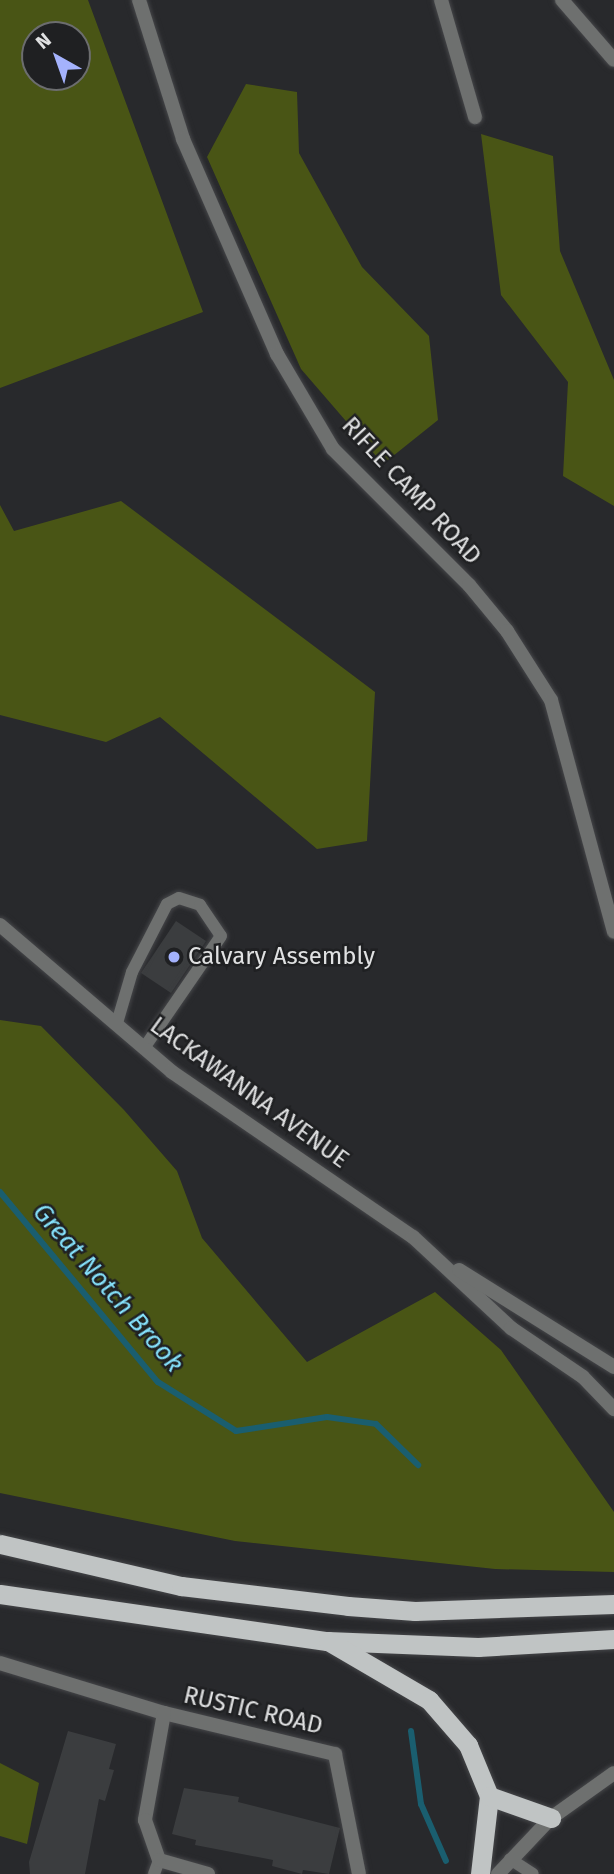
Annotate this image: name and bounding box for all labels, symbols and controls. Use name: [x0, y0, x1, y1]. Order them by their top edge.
north arrow: [21, 21, 91, 91]
text: N: [31, 28, 56, 54]
street label: RIFLE CAMP ROAD: [335, 411, 487, 571]
place label: Calvary Assembly: [188, 943, 375, 971]
marker: Calvary Assembly: [166, 949, 182, 965]
street label: LACKAWANNA AVENUE: [144, 1011, 354, 1175]
water label: Great Notch Brook: [26, 1197, 190, 1379]
street label: RUSTIC ROAD: [181, 1681, 325, 1741]

